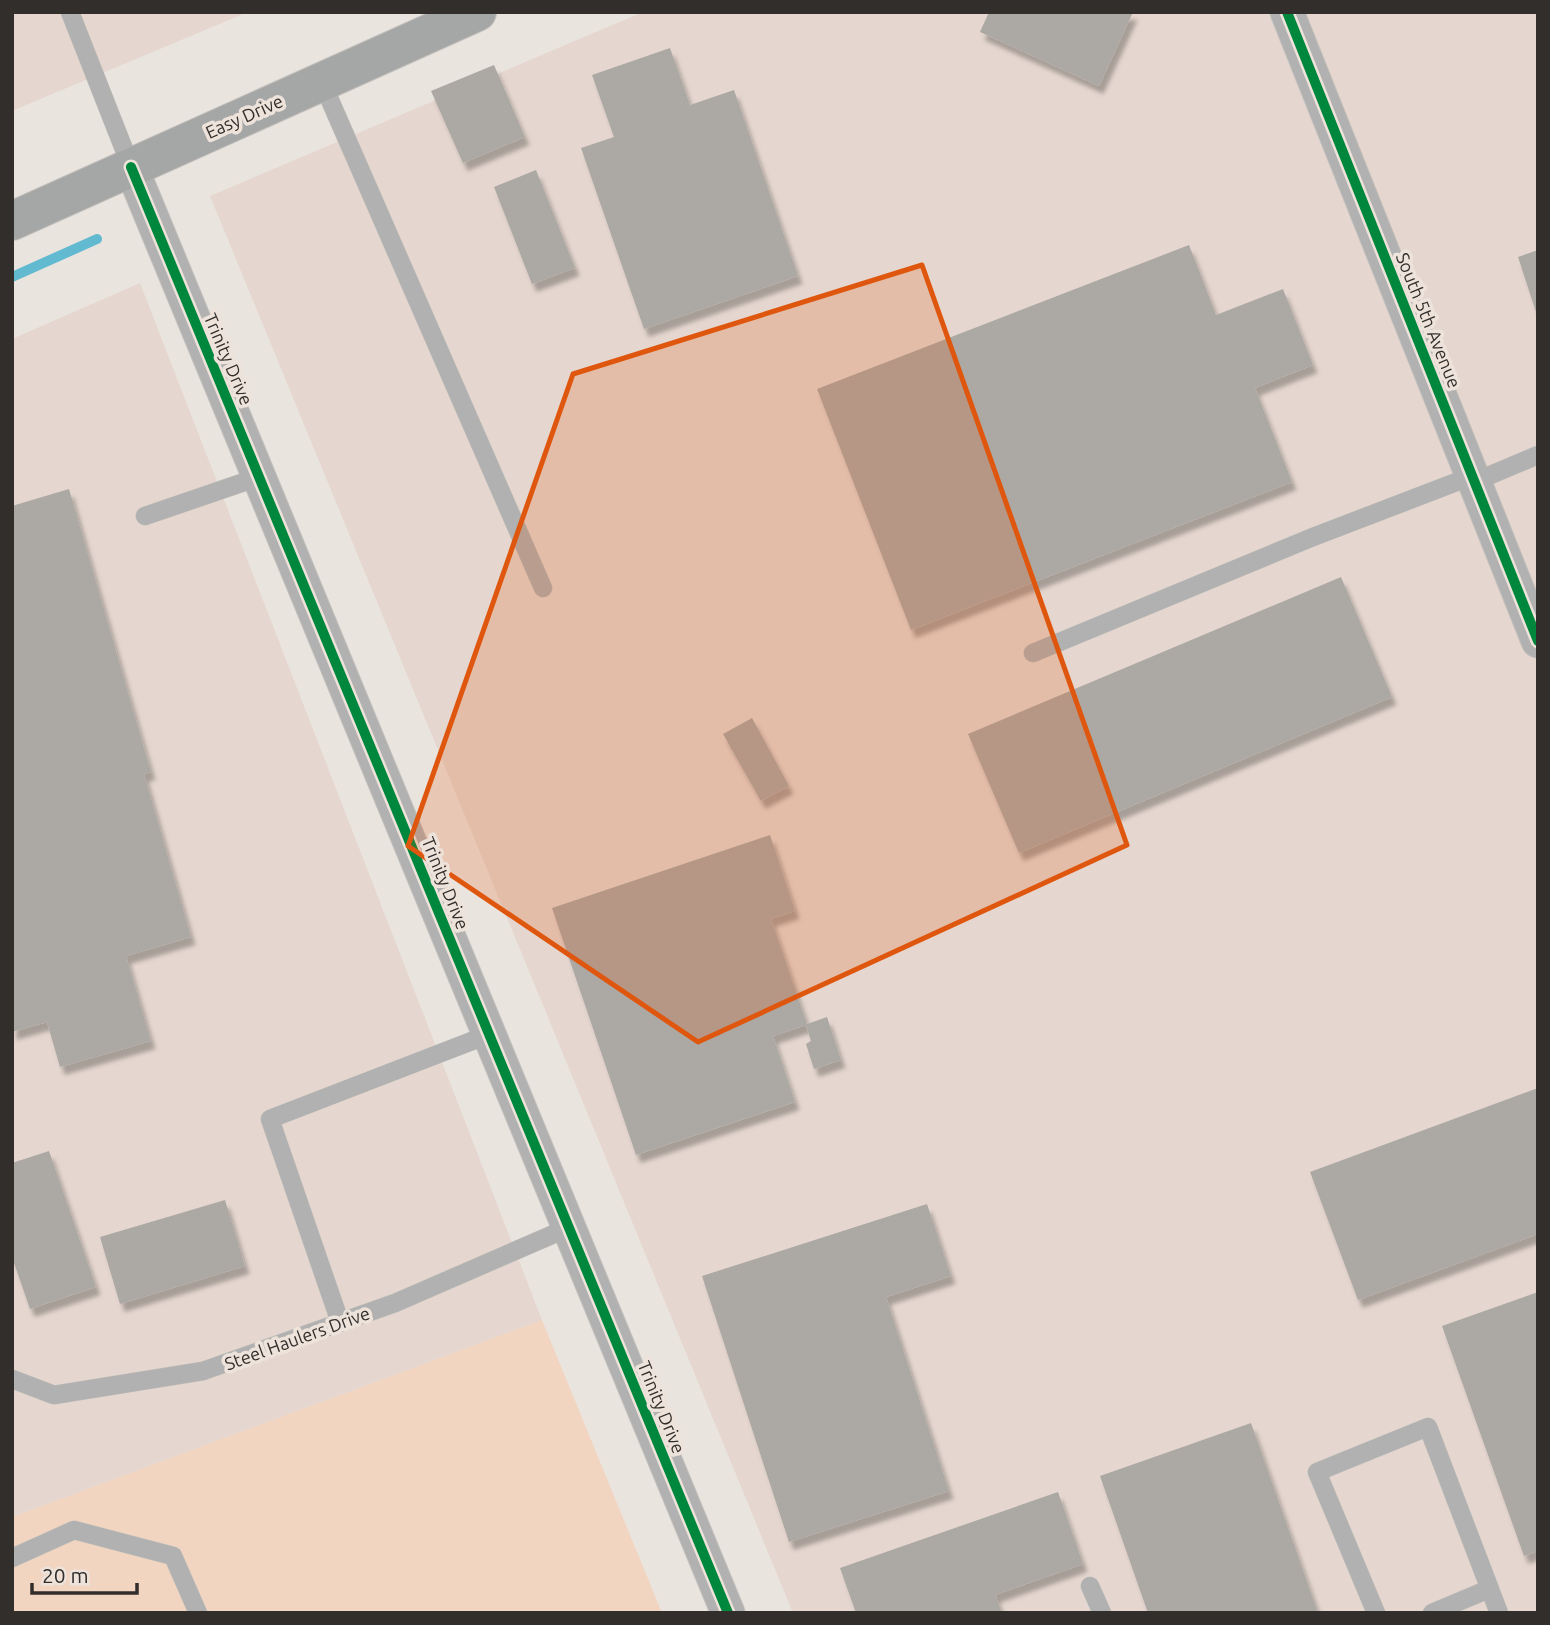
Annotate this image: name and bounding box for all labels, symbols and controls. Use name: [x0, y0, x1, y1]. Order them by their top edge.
street label: Easy Drive: [202, 90, 286, 142]
street label: South 5th Avenue: [1393, 250, 1465, 390]
street label: Trinity Drive: [201, 310, 257, 408]
street label: Trinity Drive: [418, 834, 474, 932]
street label: Steel Haulers Drive: [222, 1302, 372, 1374]
street label: Trinity Drive: [634, 1358, 690, 1456]
scale bar: [32, 1552, 136, 1596]
text: 20 m: [42, 1563, 89, 1587]

